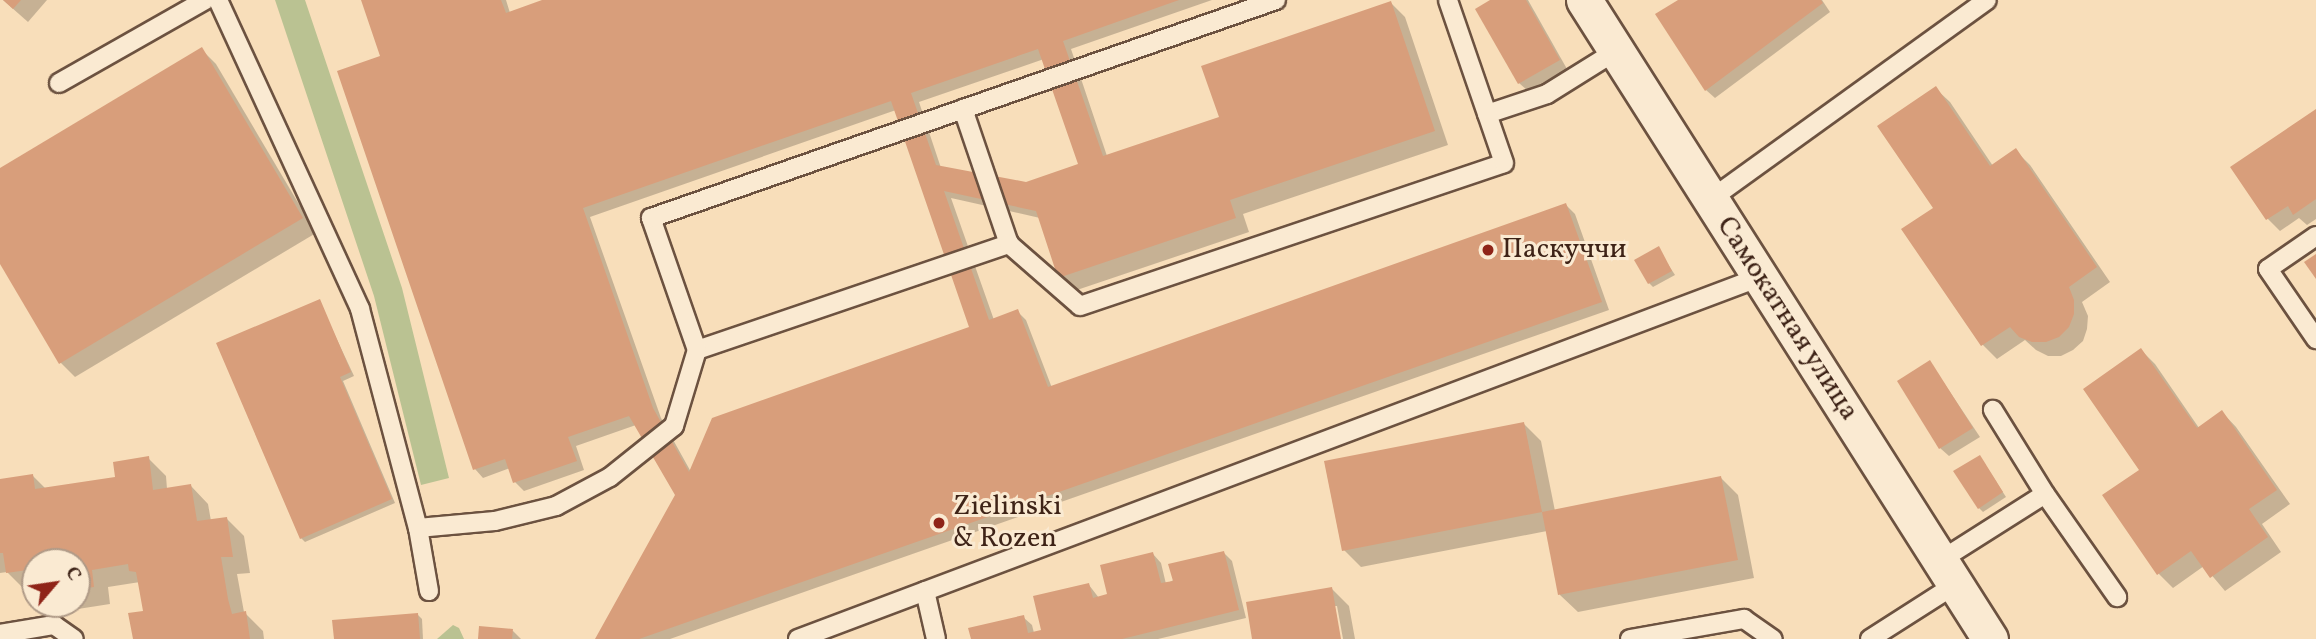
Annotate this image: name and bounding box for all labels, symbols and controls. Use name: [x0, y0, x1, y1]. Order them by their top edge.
street label: Самокатная улица: [1708, 210, 1866, 428]
place label: Паскуччи: [1502, 233, 1627, 267]
marker: Паскуччи: [1480, 242, 1496, 258]
place label: Zielinski & Rozen: [953, 490, 1062, 556]
marker: Zielinski & Rozen: [931, 515, 947, 531]
north arrow: [21, 548, 91, 618]
text: С: [58, 562, 87, 585]

